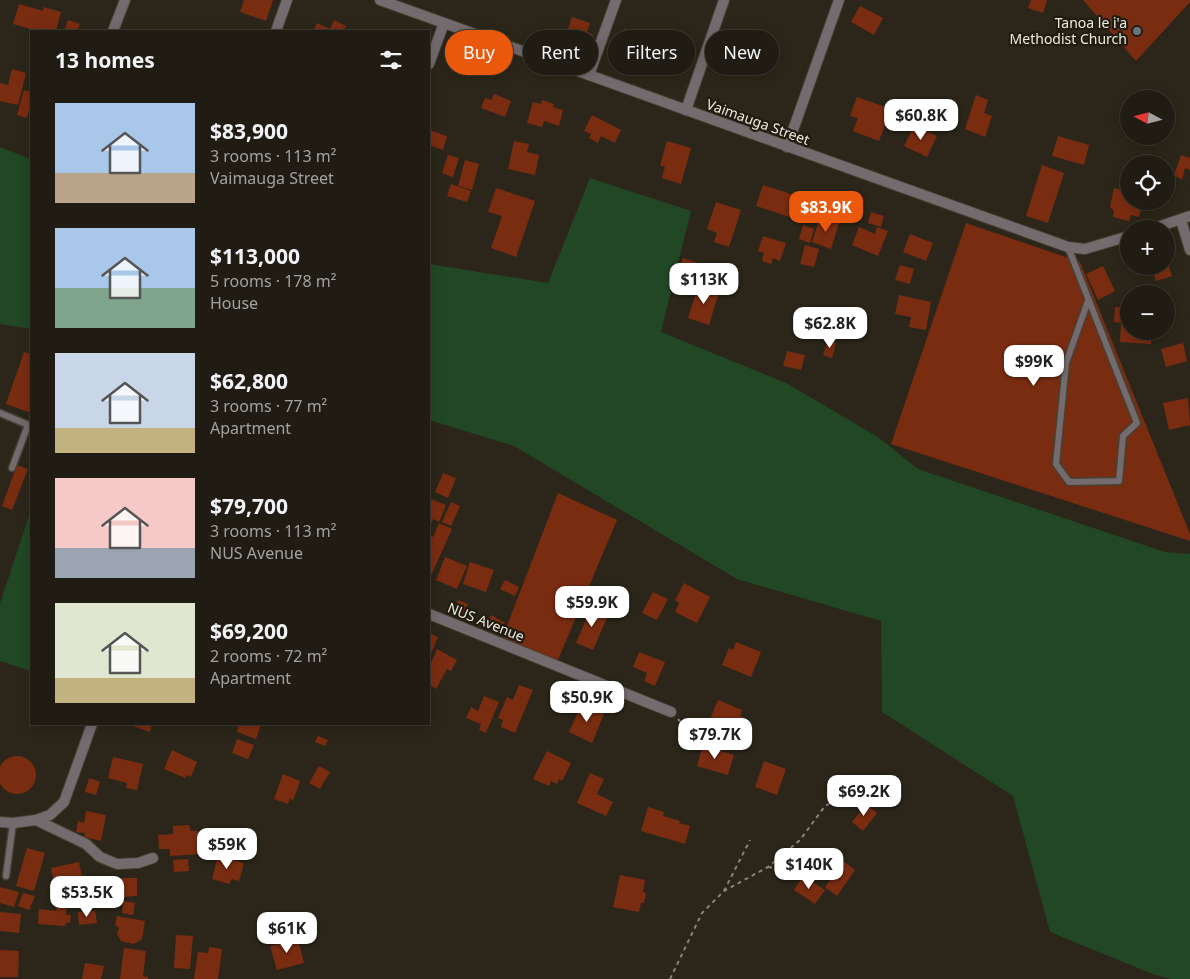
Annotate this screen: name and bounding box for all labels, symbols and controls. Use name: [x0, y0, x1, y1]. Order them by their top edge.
place label: Tanoa le i'a Methodist Church: [1010, 13, 1127, 48]
marker: Tanoa le i'a Methodist Church: [1131, 25, 1143, 37]
chip: Buy: [445, 30, 513, 75]
chip: Rent: [523, 30, 598, 75]
chip: Filters: [608, 30, 695, 75]
chip: New: [705, 30, 779, 75]
text: 13 homes: [55, 46, 155, 74]
icon: filters: [377, 46, 405, 74]
north arrow: [1120, 90, 1175, 145]
map controls: [1120, 90, 1175, 340]
street label: Vaimauga Street: [704, 94, 812, 149]
pin: $60.8K: [880, 98, 962, 141]
text: $60.8K: [895, 104, 947, 126]
text: $83,900: [210, 117, 288, 145]
icon: home: [95, 123, 155, 183]
text: 3 rooms · 113 m²: [210, 145, 336, 167]
button: locate: [1120, 155, 1175, 210]
text: Vaimauga Street: [210, 167, 334, 189]
pin: $83.9K: [785, 190, 867, 233]
text: $83.9K: [800, 196, 852, 218]
button: +: [1120, 220, 1175, 275]
text: $113,000: [210, 242, 300, 270]
icon: home: [95, 248, 155, 308]
pin: $113K: [669, 262, 739, 305]
text: $113K: [680, 268, 728, 290]
text: 5 rooms · 178 m²: [210, 270, 336, 292]
button: −: [1120, 285, 1175, 340]
text: House: [210, 292, 258, 314]
pin: $62.8K: [789, 306, 871, 349]
text: $62.8K: [804, 312, 856, 334]
pin: $99K: [1004, 344, 1064, 387]
text: $99K: [1015, 350, 1053, 372]
text: $62,800: [210, 367, 288, 395]
icon: home: [95, 373, 155, 433]
text: 3 rooms · 77 m²: [210, 395, 327, 417]
text: Apartment: [210, 417, 291, 439]
text: $79,700: [210, 492, 288, 520]
icon: home: [95, 498, 155, 558]
text: 3 rooms · 113 m²: [210, 520, 336, 542]
text: NUS Avenue: [210, 542, 303, 564]
pin: $59.9K: [551, 586, 633, 628]
text: $59.9K: [566, 591, 618, 613]
street label: NUS Avenue: [445, 597, 528, 646]
text: $69,200: [210, 617, 288, 645]
icon: home: [95, 623, 155, 683]
text: 2 rooms · 72 m²: [210, 645, 327, 667]
text: Apartment: [210, 667, 291, 689]
pin: $50.9K: [546, 680, 628, 723]
text: $50.9K: [561, 686, 613, 708]
pin: $79.7K: [674, 718, 756, 760]
text: $79.7K: [689, 723, 741, 745]
pin: $69.2K: [823, 774, 905, 817]
text: $69.2K: [838, 780, 890, 802]
pin: $59K: [197, 828, 257, 870]
text: $59K: [208, 833, 246, 855]
pin: $140K: [774, 848, 844, 890]
text: $140K: [785, 853, 833, 875]
pin: $53.5K: [46, 876, 128, 918]
text: $53.5K: [61, 881, 113, 903]
pin: $61K: [257, 912, 317, 954]
text: $61K: [268, 917, 306, 939]

